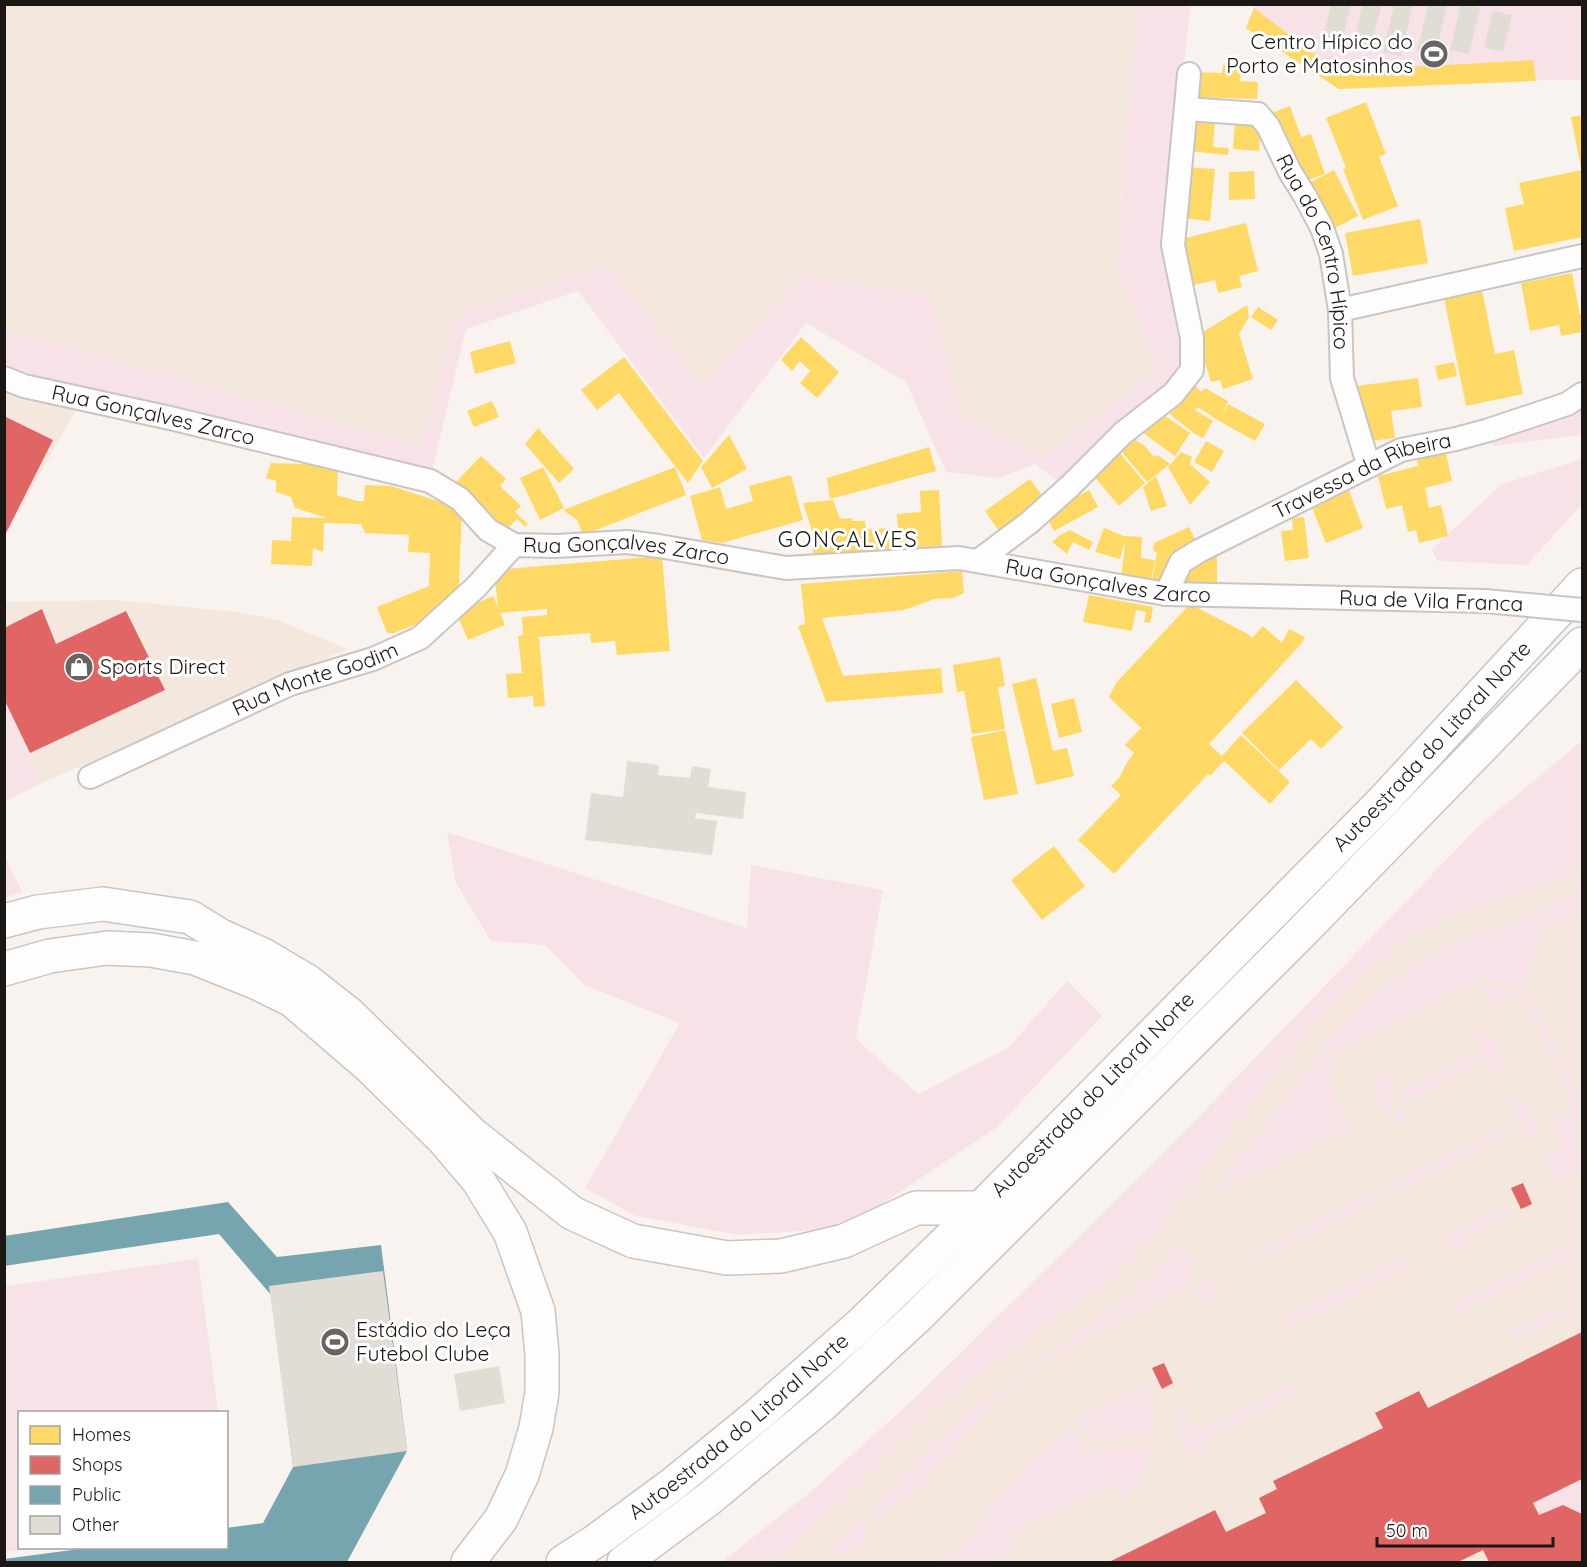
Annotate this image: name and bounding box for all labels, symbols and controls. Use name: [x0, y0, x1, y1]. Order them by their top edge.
place label: Centro Hípico do Porto e Matosinhos: [1226, 28, 1413, 78]
sports icon: Centro Hípico do Porto e Matosinhos: [1418, 38, 1450, 70]
street label: Rua do Centro Hípico: [1271, 150, 1355, 350]
street label: Rua Gonçalves Zarco: [49, 378, 258, 450]
street label: Travessa da Ribeira: [1268, 426, 1453, 524]
district label: GONÇALVES: [778, 525, 918, 553]
street label: Rua Gonçalves Zarco: [523, 528, 731, 570]
street label: Rua Gonçalves Zarco: [1004, 552, 1211, 607]
street label: Rua de Vila Franca: [1338, 584, 1524, 616]
street label: Autoestrada do Litoral Norte: [1327, 635, 1536, 856]
street label: Rua Monte Godim: [228, 636, 402, 721]
shop icon: Sports Direct: [63, 651, 95, 683]
place label: Sports Direct: [100, 653, 226, 679]
street label: Autoestrada do Litoral Norte: [985, 986, 1199, 1202]
place label: Estádio do Leça Futebol Clube: [356, 1316, 511, 1366]
sports icon: Estádio do Leça Futebol Clube: [319, 1326, 351, 1358]
street label: Autoestrada do Litoral Norte: [623, 1327, 854, 1525]
legend: [18, 1411, 228, 1549]
text: Homes: [72, 1423, 131, 1446]
text: Shops: [72, 1453, 123, 1476]
text: Public: [72, 1483, 121, 1506]
scale bar: [1377, 1510, 1552, 1548]
text: Other: [72, 1513, 119, 1536]
text: 50 m: [1386, 1519, 1428, 1542]

